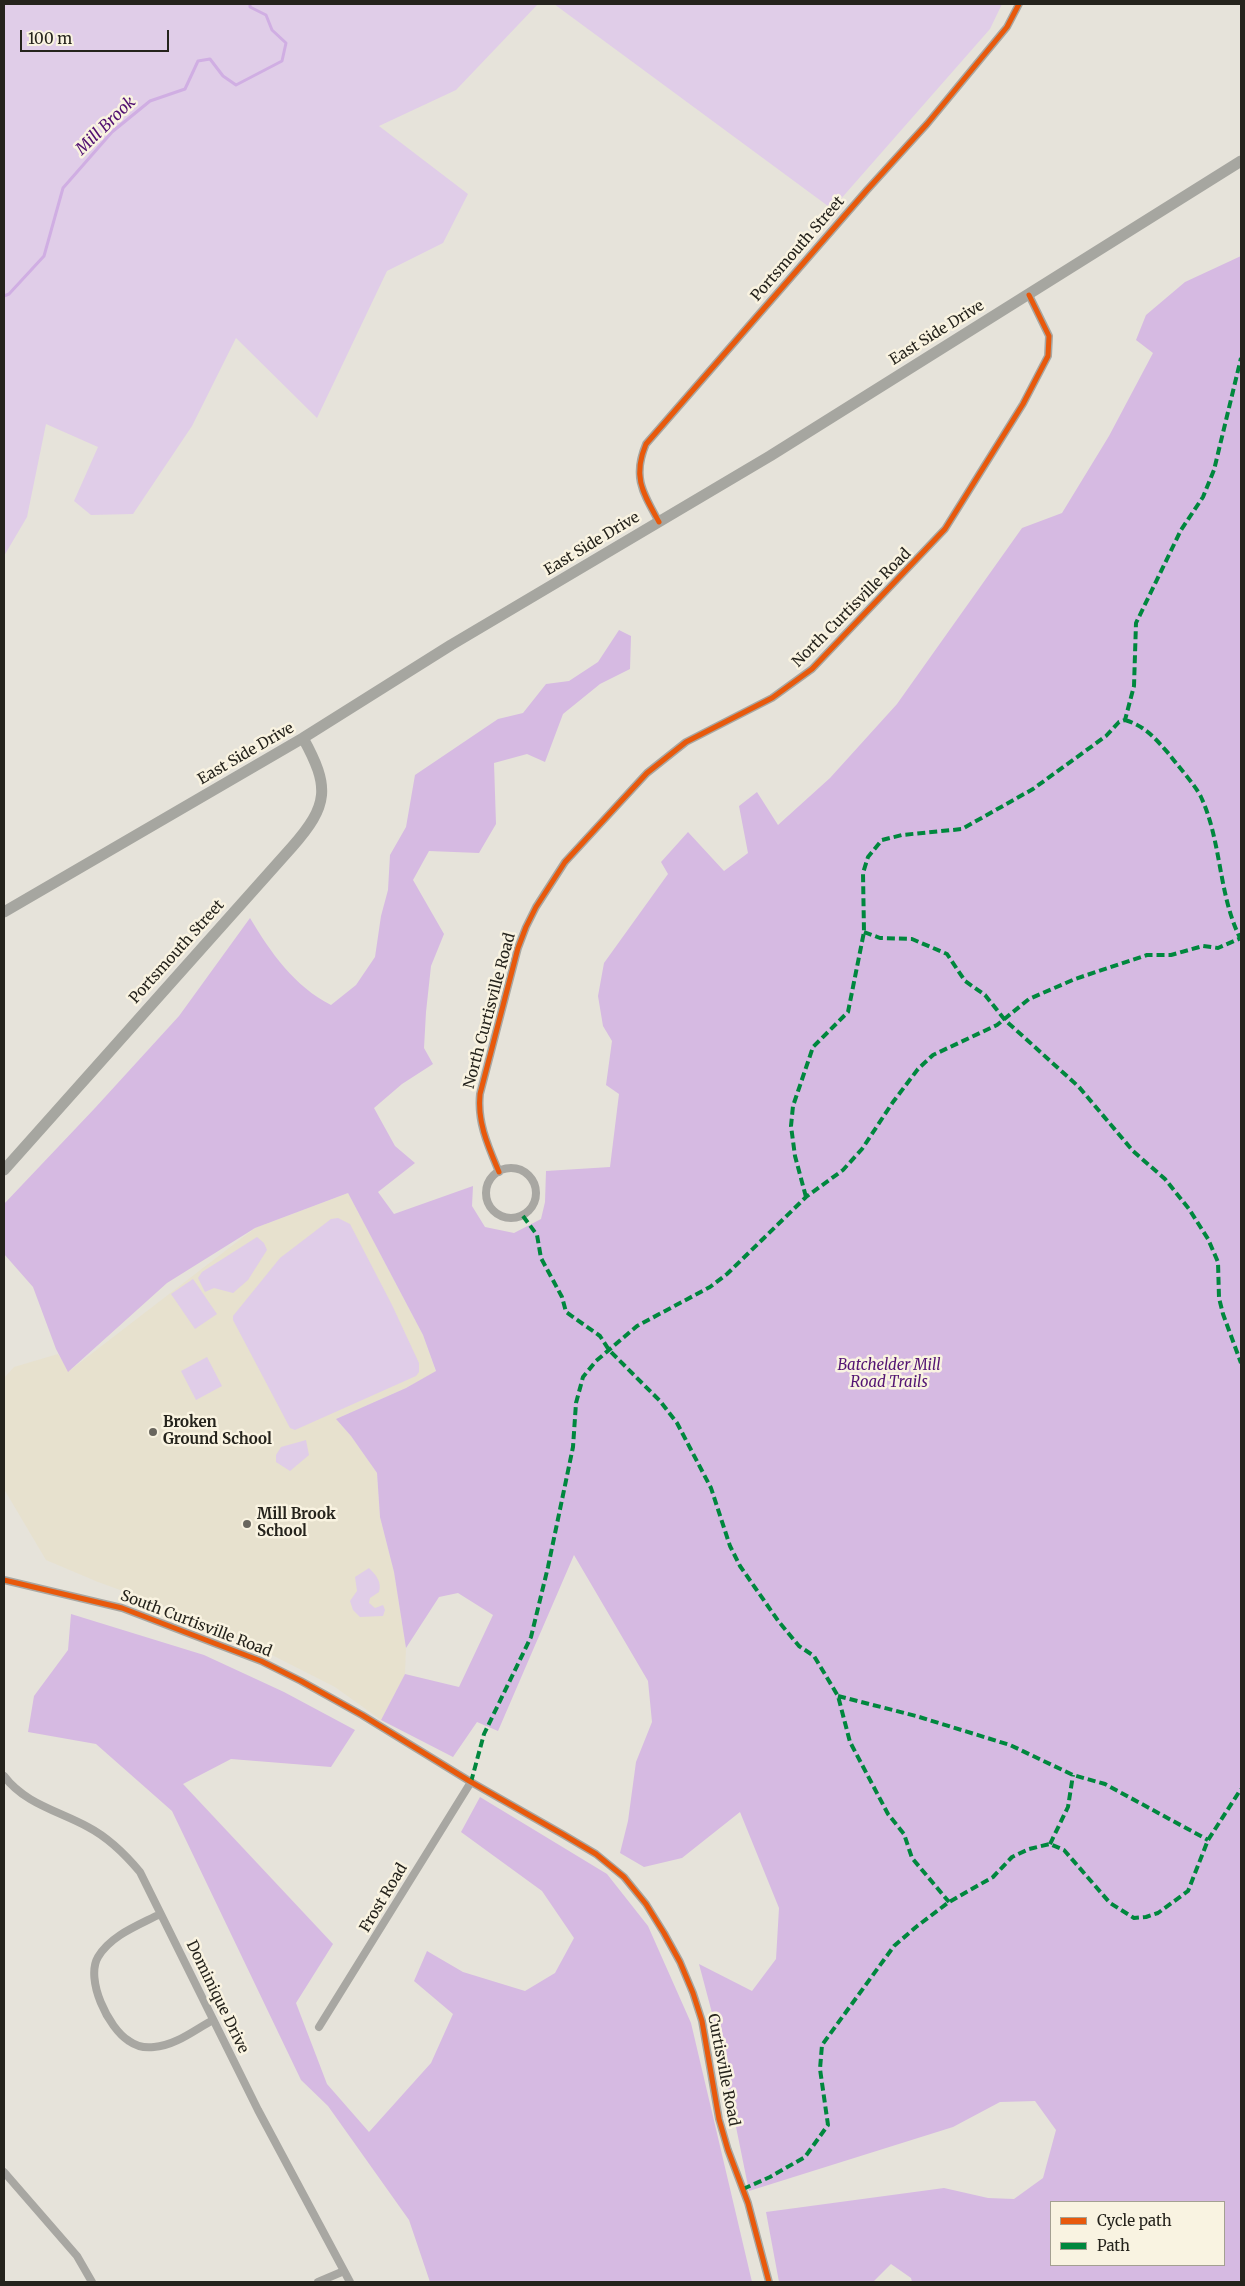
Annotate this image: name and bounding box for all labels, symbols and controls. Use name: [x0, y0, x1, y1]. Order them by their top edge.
scale bar: [22, 20, 171, 52]
text: 100 m: [28, 29, 72, 48]
water label: Mill Brook: [72, 93, 140, 159]
street label: Portsmouth Street: [748, 193, 848, 305]
street label: East Side Drive: [886, 297, 988, 369]
street label: East Side Drive: [541, 509, 643, 579]
street label: North Curtisville Road: [789, 545, 915, 671]
street label: East Side Drive: [195, 719, 297, 789]
street label: Portsmouth Street: [126, 897, 228, 1007]
street label: North Curtisville Road: [461, 931, 519, 1091]
park label: Batchelder Mill Road Trails: [837, 1357, 941, 1392]
place label: Broken Ground School: [163, 1414, 272, 1449]
marker: Broken Ground School: [147, 1426, 159, 1438]
place label: Mill Brook School: [257, 1506, 336, 1541]
marker: Mill Brook School: [241, 1518, 253, 1530]
street label: South Curtisville Road: [118, 1587, 274, 1661]
street label: Frost Road: [356, 1860, 412, 1936]
street label: Dominique Drive: [182, 1938, 252, 2056]
street label: Curtisville Road: [703, 2012, 743, 2128]
legend: [1050, 2201, 1225, 2266]
text: Cycle path: [1097, 2211, 1172, 2230]
text: Path: [1097, 2236, 1130, 2255]

